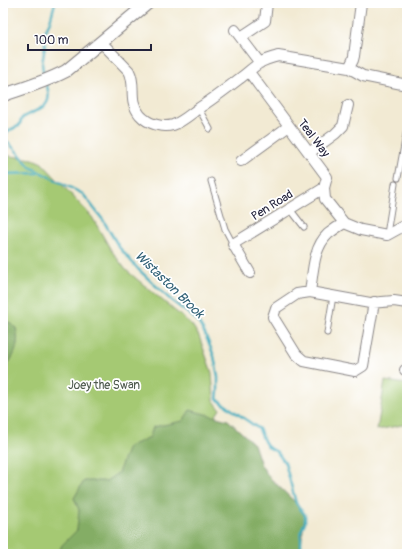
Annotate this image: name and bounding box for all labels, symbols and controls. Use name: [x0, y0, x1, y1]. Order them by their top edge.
scale bar: [28, 26, 151, 52]
text: 100 m: [34, 33, 69, 48]
street label: Teal Way: [294, 116, 333, 160]
street label: Pen Road: [249, 187, 296, 224]
water label: Wistaston Brook: [131, 248, 208, 323]
park label: Joey the Swan: [68, 378, 140, 393]

